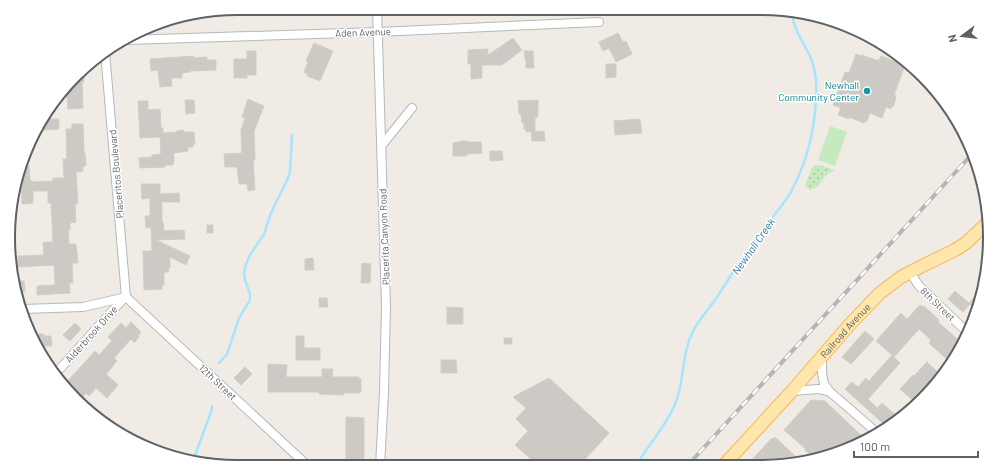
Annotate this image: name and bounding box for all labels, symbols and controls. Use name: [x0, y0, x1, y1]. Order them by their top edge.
north arrow: [942, 16, 982, 56]
street label: Aden Avenue: [335, 25, 391, 39]
text: N: [945, 33, 959, 44]
place label: Newhall Community Center: [778, 79, 859, 103]
marker: Newhall Community Center: [862, 86, 872, 96]
street label: Placeritos Boulevard: [106, 129, 126, 219]
street label: Placerita Canyon Road: [376, 189, 392, 285]
water label: Newhall Creek: [729, 215, 778, 277]
street label: 8th Street: [918, 285, 958, 324]
street label: Railroad Avenue: [817, 301, 873, 360]
street label: Alderbrook Drive: [62, 303, 120, 365]
street label: 12th Street: [197, 362, 240, 403]
scale bar: [854, 433, 978, 459]
text: 100 m: [860, 439, 890, 453]

